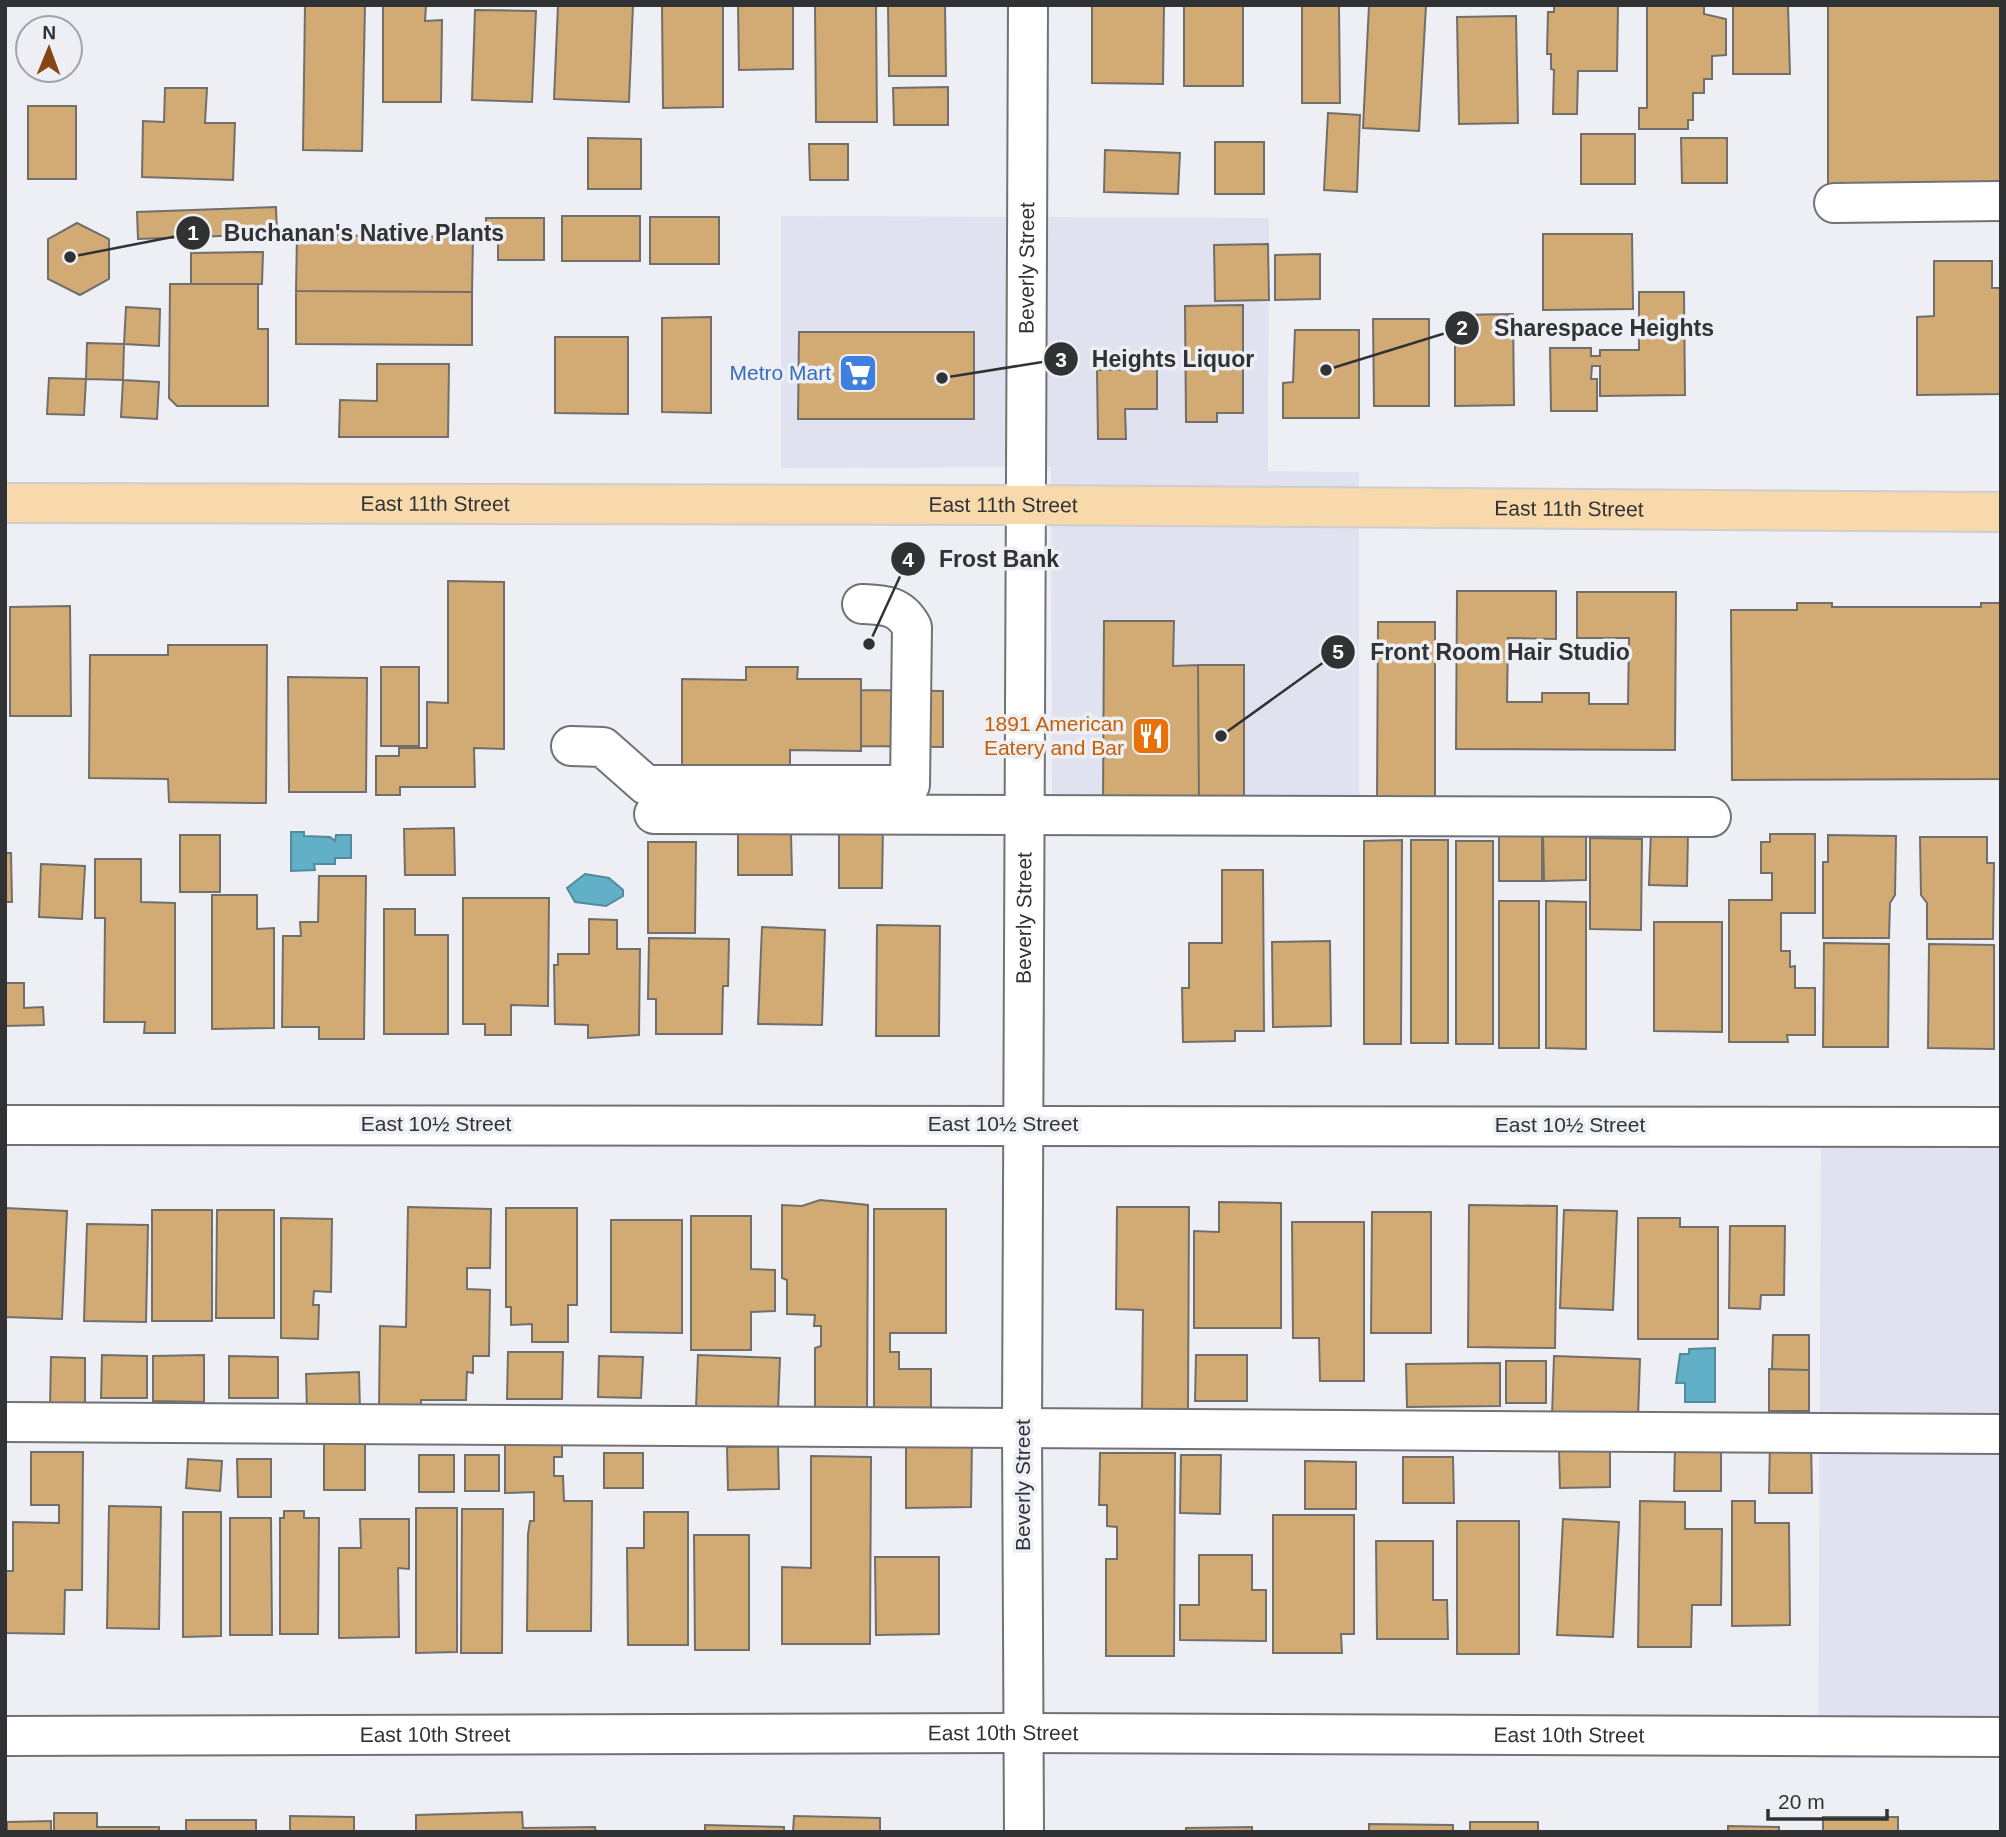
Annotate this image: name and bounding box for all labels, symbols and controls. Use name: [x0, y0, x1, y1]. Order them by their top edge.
north arrow: [14, 14, 84, 84]
text: N: [42, 22, 56, 43]
street label: Beverly Street: [1015, 202, 1038, 334]
callout: Buchanan's Native Plants: [175, 211, 519, 255]
text: Buchanan's Native Plants: [224, 220, 504, 246]
text: 1: [187, 221, 199, 244]
callout: Sharespace Heights: [1445, 306, 1728, 350]
text: Sharespace Heights: [1494, 315, 1714, 341]
text: 2: [1456, 316, 1468, 339]
callout: Heights Liquor: [1043, 337, 1269, 381]
text: Heights Liquor: [1092, 346, 1254, 372]
text: 3: [1055, 348, 1067, 371]
supermarket icon: Metro Mart: [837, 352, 879, 394]
place label: Metro Mart: [729, 361, 831, 384]
street label: East 11th Street: [360, 492, 510, 515]
street label: East 11th Street: [928, 493, 1078, 516]
street label: East 11th Street: [1494, 496, 1644, 520]
callout: Frost Bank: [890, 537, 1073, 581]
text: Frost Bank: [939, 546, 1059, 572]
text: 4: [902, 548, 914, 571]
callout: Front Room Hair Studio: [1321, 630, 1643, 674]
text: Front Room Hair Studio: [1370, 639, 1630, 665]
text: 5: [1332, 640, 1344, 663]
place label: 1891 American Eatery and Bar: [984, 712, 1124, 759]
restaurant icon: 1891 American Eatery and Bar: [1130, 715, 1172, 757]
street label: Beverly Street: [1012, 852, 1035, 984]
street label: East 10½ Street: [361, 1112, 511, 1135]
street label: East 10½ Street: [928, 1112, 1078, 1135]
street label: East 10½ Street: [1495, 1113, 1645, 1136]
street label: Beverly Street: [1011, 1419, 1034, 1551]
street label: East 10th Street: [928, 1721, 1079, 1744]
street label: East 10th Street: [360, 1723, 511, 1746]
street label: East 10th Street: [1494, 1723, 1645, 1747]
scale bar: [1768, 1778, 1887, 1822]
text: 20 m: [1778, 1790, 1825, 1813]

